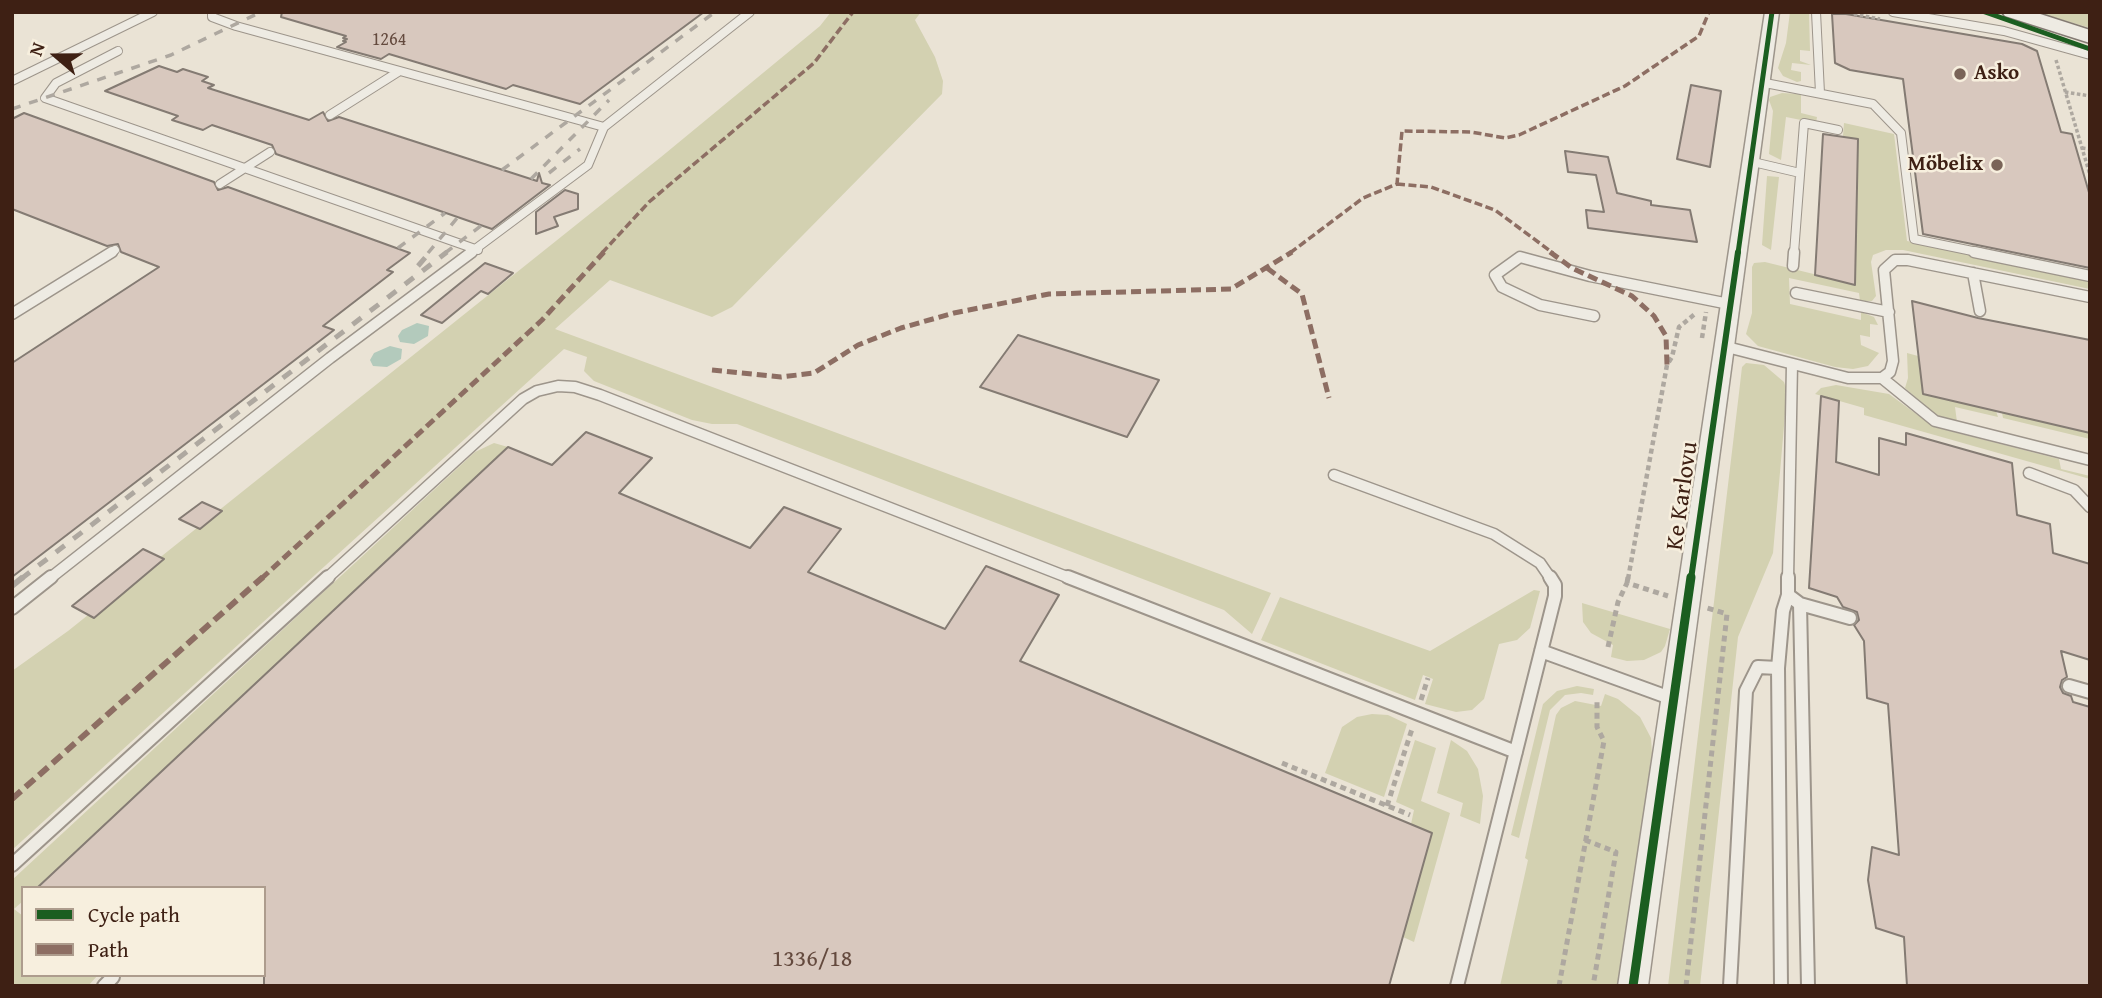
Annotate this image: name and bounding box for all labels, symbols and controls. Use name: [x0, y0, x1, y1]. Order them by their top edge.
north arrow: [21, 21, 91, 91]
house number: 1264: [372, 29, 406, 51]
text: N: [21, 38, 52, 60]
place label: Asko: [1974, 61, 2019, 87]
marker: Asko: [1952, 66, 1968, 82]
place label: Möbelix: [1908, 152, 1983, 178]
marker: Möbelix: [1989, 157, 2005, 173]
street label: Ke Karlovu: [1661, 440, 1705, 552]
legend: [21, 886, 266, 977]
text: Cycle path: [88, 899, 180, 930]
text: Path: [88, 934, 128, 965]
house number: 1336/18: [772, 946, 852, 974]

